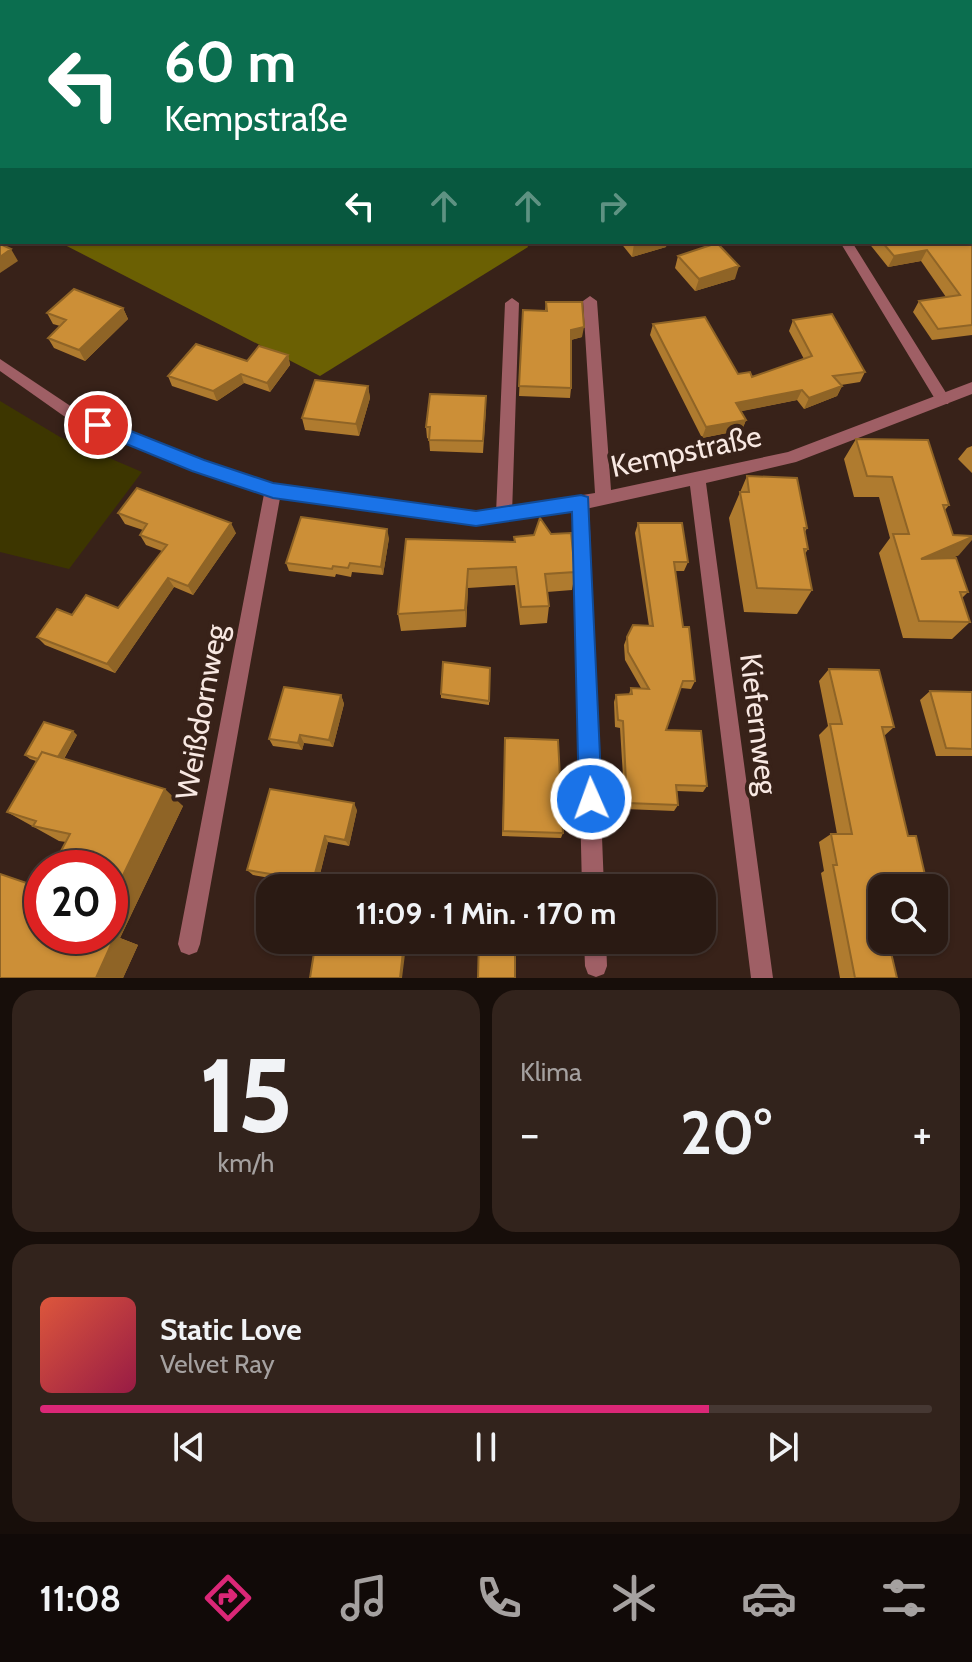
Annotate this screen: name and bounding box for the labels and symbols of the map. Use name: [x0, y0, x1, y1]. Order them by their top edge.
pin: [64, 391, 132, 459]
street label: Kempstraße: [607, 417, 765, 485]
street label: Weißdornweg: [167, 620, 235, 803]
street label: Kiefernweg: [732, 651, 786, 798]
position arrow: [549, 757, 633, 841]
speed limit sign: 20: [24, 850, 128, 954]

